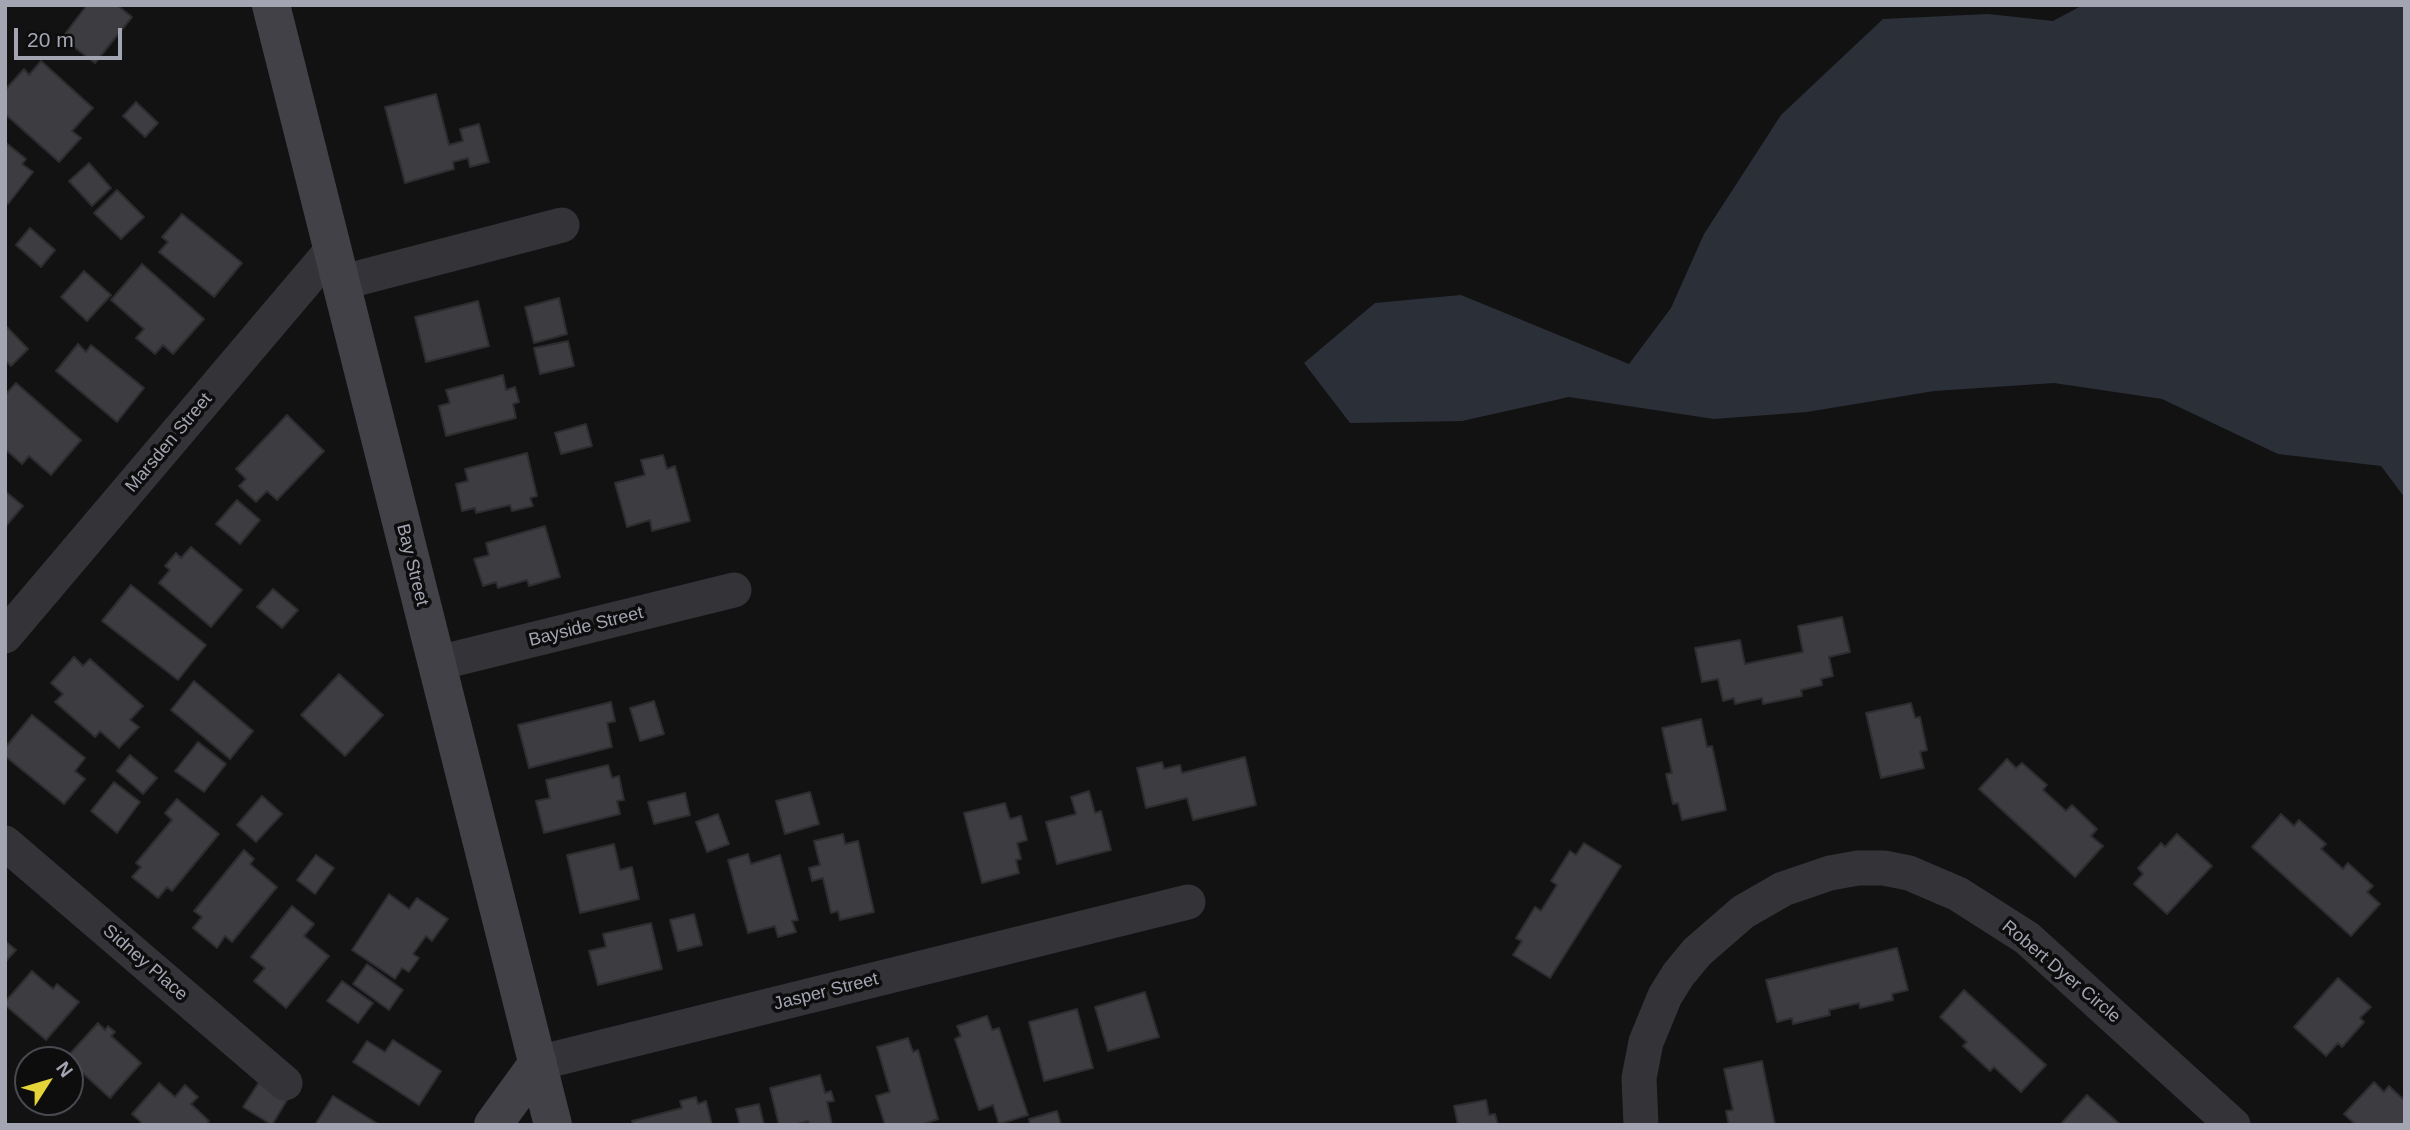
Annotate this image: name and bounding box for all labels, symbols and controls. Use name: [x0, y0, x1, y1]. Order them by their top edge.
scale bar: [18, 14, 126, 58]
text: 20 m: [27, 28, 74, 51]
street label: Marsden Street: [121, 389, 217, 497]
street label: Bay Street: [391, 522, 433, 608]
street label: Bayside Street: [527, 602, 645, 652]
street label: Robert Dyer Circle: [1997, 916, 2125, 1028]
street label: Sidney Place: [98, 920, 192, 1006]
street label: Jasper Street: [771, 969, 881, 1015]
north arrow: [14, 1046, 84, 1116]
text: N: [52, 1057, 77, 1081]

